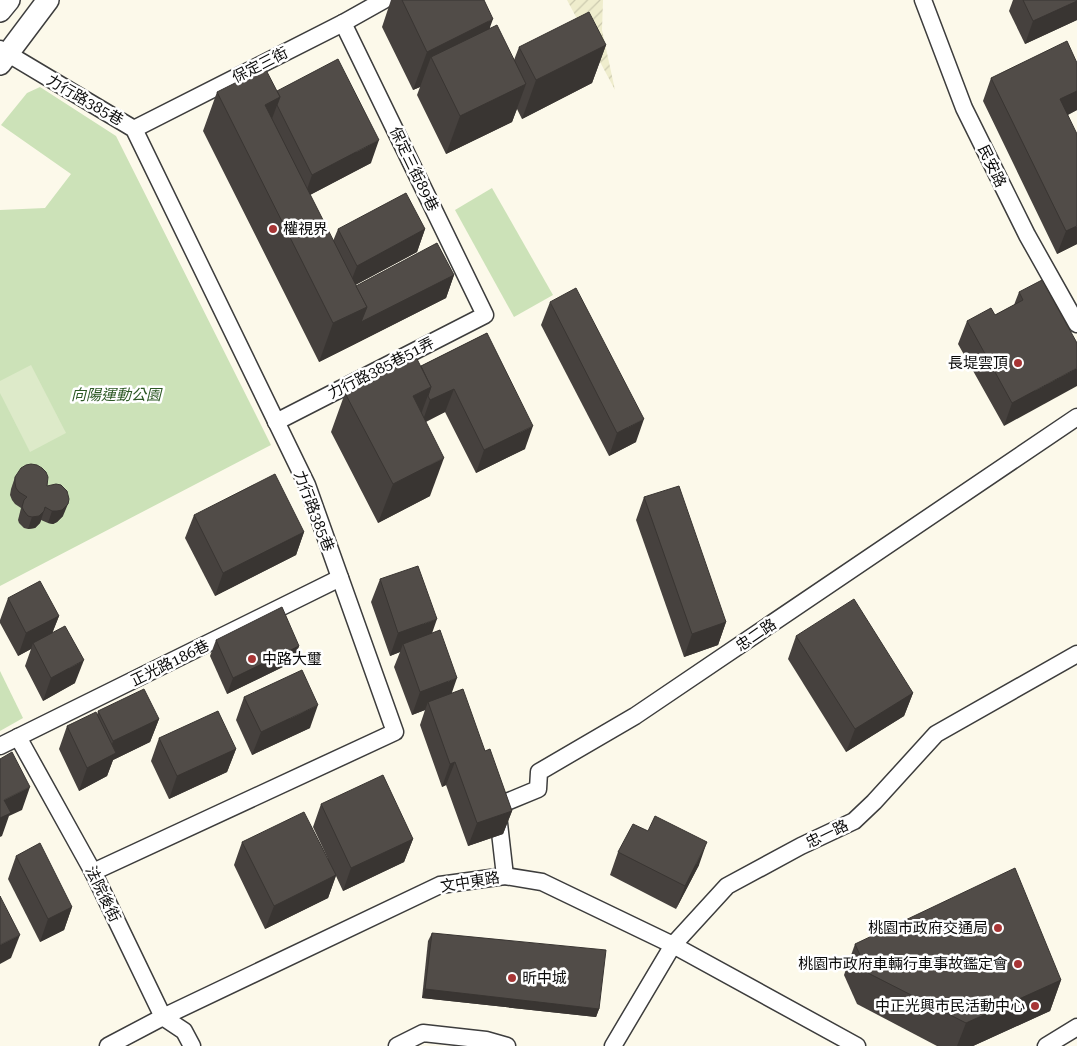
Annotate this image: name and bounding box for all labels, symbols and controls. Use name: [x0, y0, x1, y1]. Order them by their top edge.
street label: 保定三街: [229, 43, 291, 87]
street label: 力行路385巷: [44, 71, 126, 129]
street label: 保定三街89巷: [386, 124, 442, 214]
street label: 民安路: [974, 142, 1010, 190]
place label: 權視界: [283, 220, 328, 238]
marker: 權視界: [267, 223, 279, 235]
street label: 力行路385巷51弄: [325, 333, 437, 403]
place label: 長堤雲頂: [948, 354, 1008, 372]
marker: 長堤雲頂: [1012, 357, 1024, 369]
park label: 向陽運動公園: [71, 386, 163, 404]
street label: 力行路385巷: [290, 468, 338, 554]
street label: 忠二路: [732, 615, 780, 655]
street label: 正光路186巷: [128, 636, 212, 690]
place label: 中路大璽: [262, 650, 322, 668]
marker: 中路大璽: [246, 653, 258, 665]
street label: 忠一路: [803, 816, 851, 852]
street label: 法院後街: [82, 863, 124, 925]
street label: 文中東路: [439, 868, 501, 896]
place label: 桃園市政府交通局: [868, 919, 988, 937]
marker: 桃園市政府交通局: [992, 922, 1004, 934]
place label: 桃園市政府車輛行車事故鑑定會: [798, 955, 1008, 973]
marker: 桃園市政府車輛行車事故鑑定會: [1012, 958, 1024, 970]
place label: 昕中城: [522, 969, 567, 987]
marker: 昕中城: [506, 972, 518, 984]
place label: 中正光興市民活動中心: [875, 997, 1025, 1015]
marker: 中正光興市民活動中心: [1029, 1000, 1041, 1012]

